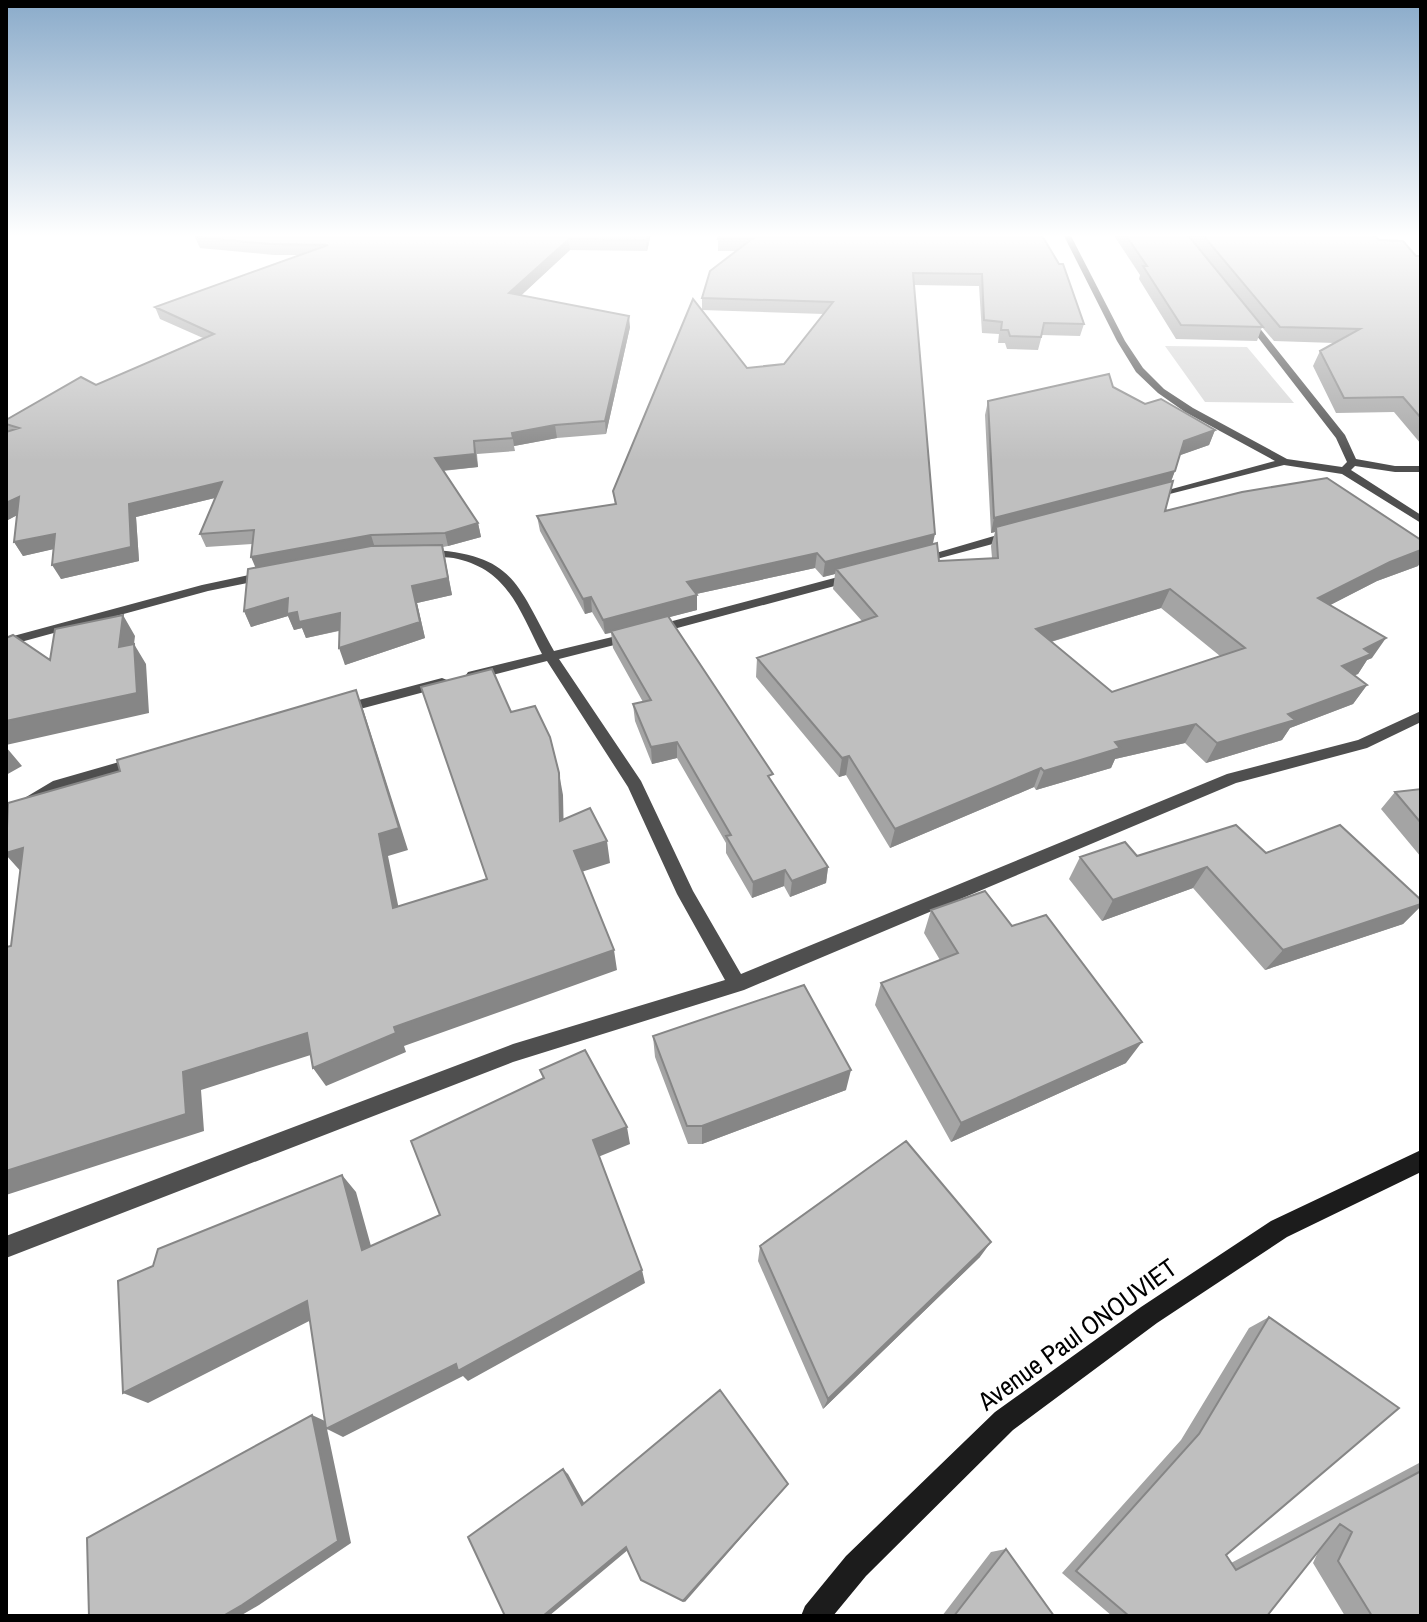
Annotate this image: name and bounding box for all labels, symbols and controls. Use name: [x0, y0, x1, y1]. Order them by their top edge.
street label: Avenue Paul ONOUVIET: [970, 1250, 1183, 1419]

